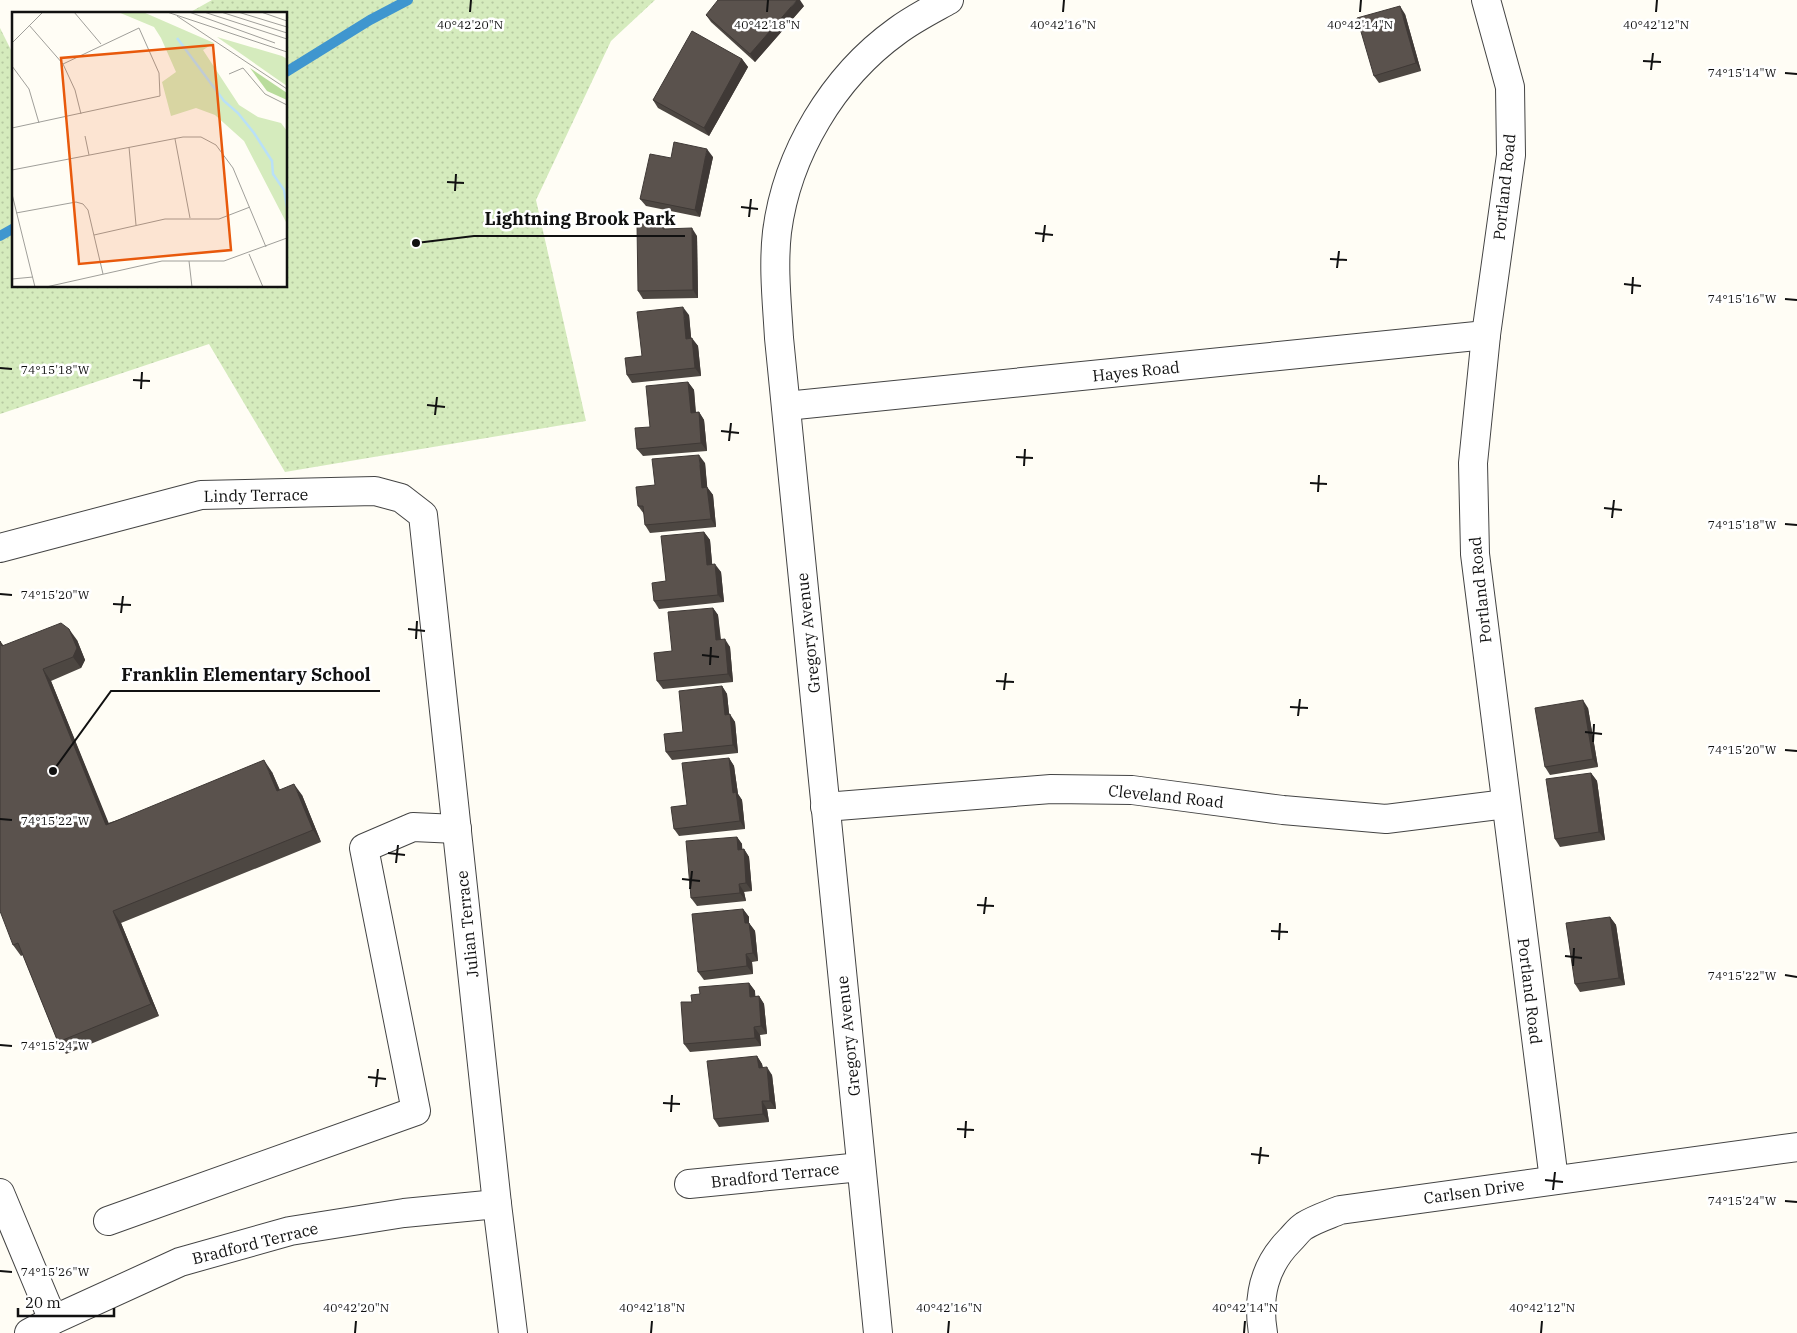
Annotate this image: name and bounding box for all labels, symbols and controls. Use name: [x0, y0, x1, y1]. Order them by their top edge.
inset map: [12, 12, 288, 288]
text: 40°42'20"N: [437, 17, 503, 32]
text: 40°42'18"N: [734, 17, 800, 32]
text: 40°42'16"N: [1030, 17, 1096, 32]
text: 40°42'14"N: [1327, 17, 1393, 32]
text: 40°42'12"N: [1623, 17, 1689, 32]
text: 74°15'14"W: [1708, 65, 1777, 80]
street label: Portland Road: [1488, 133, 1520, 241]
callout: Lightning Brook Park: [474, 203, 685, 236]
text: Lightning Brook Park: [485, 207, 676, 230]
text: 74°15'16"W: [1708, 291, 1777, 306]
street label: Hayes Road: [1091, 356, 1181, 386]
text: 74°15'18"W: [21, 362, 90, 377]
street label: Lindy Terrace: [204, 484, 308, 506]
text: 74°15'18"W: [1708, 517, 1777, 532]
street label: Portland Road: [1464, 536, 1496, 644]
street label: Gregory Avenue: [792, 572, 824, 694]
text: 74°15'20"W: [21, 587, 90, 602]
callout: Franklin Elementary School: [111, 658, 380, 691]
text: Franklin Elementary School: [121, 663, 371, 686]
text: 74°15'20"W: [1708, 742, 1777, 757]
street label: Cleveland Road: [1107, 780, 1225, 812]
text: 74°15'22"W: [21, 813, 90, 828]
street label: Julian Terrace: [451, 869, 483, 979]
street label: Portland Road: [1514, 937, 1546, 1046]
text: 74°15'22"W: [1708, 968, 1777, 983]
street label: Gregory Avenue: [832, 975, 864, 1097]
text: 74°15'24"W: [21, 1038, 90, 1053]
street label: Bradford Terrace: [710, 1158, 840, 1192]
street label: Carlsen Drive: [1422, 1174, 1526, 1208]
text: 74°15'24"W: [1708, 1193, 1777, 1208]
street label: Bradford Terrace: [190, 1218, 320, 1268]
text: 74°15'26"W: [21, 1264, 90, 1279]
scale bar: [18, 1286, 114, 1318]
text: 20 m: [25, 1293, 61, 1312]
text: 40°42'20"N: [323, 1300, 389, 1315]
text: 40°42'18"N: [619, 1300, 685, 1315]
text: 40°42'16"N: [916, 1300, 982, 1315]
text: 40°42'14"N: [1212, 1300, 1278, 1315]
text: 40°42'12"N: [1509, 1300, 1575, 1315]

